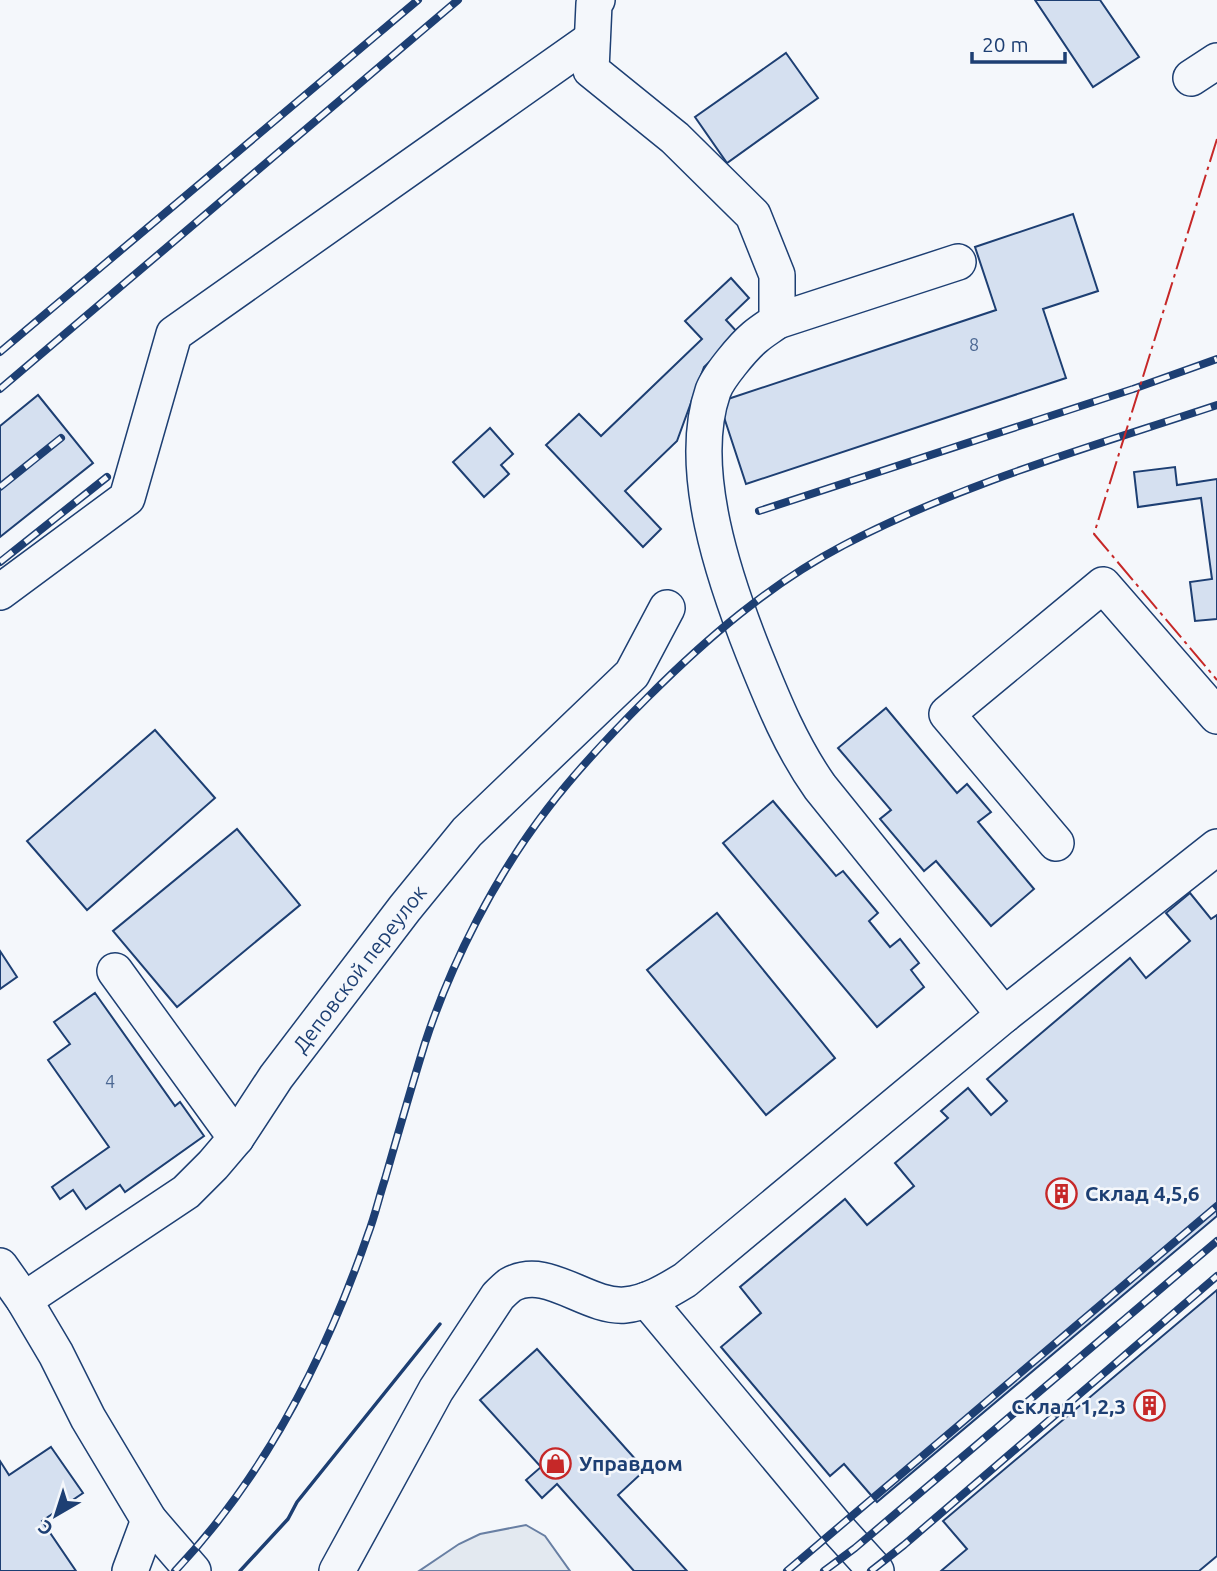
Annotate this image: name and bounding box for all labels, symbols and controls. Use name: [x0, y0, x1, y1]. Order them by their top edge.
scale bar: [972, 21, 1065, 65]
text: 20 m: [982, 32, 1029, 56]
house number: 8: [969, 334, 979, 354]
street label: Деповской переулок: [287, 880, 431, 1057]
house number: 4: [105, 1071, 115, 1091]
building icon: Склад 4,5,6: [1045, 1176, 1079, 1210]
place label: Склад 4,5,6: [1085, 1181, 1200, 1205]
building icon: Склад 1,2,3: [1132, 1389, 1166, 1423]
place label: Склад 1,2,3: [1011, 1394, 1126, 1418]
shop icon: Управдом: [539, 1446, 573, 1480]
place label: Управдом: [579, 1451, 683, 1475]
north arrow: [21, 1480, 91, 1550]
text: С: [34, 1516, 57, 1541]

